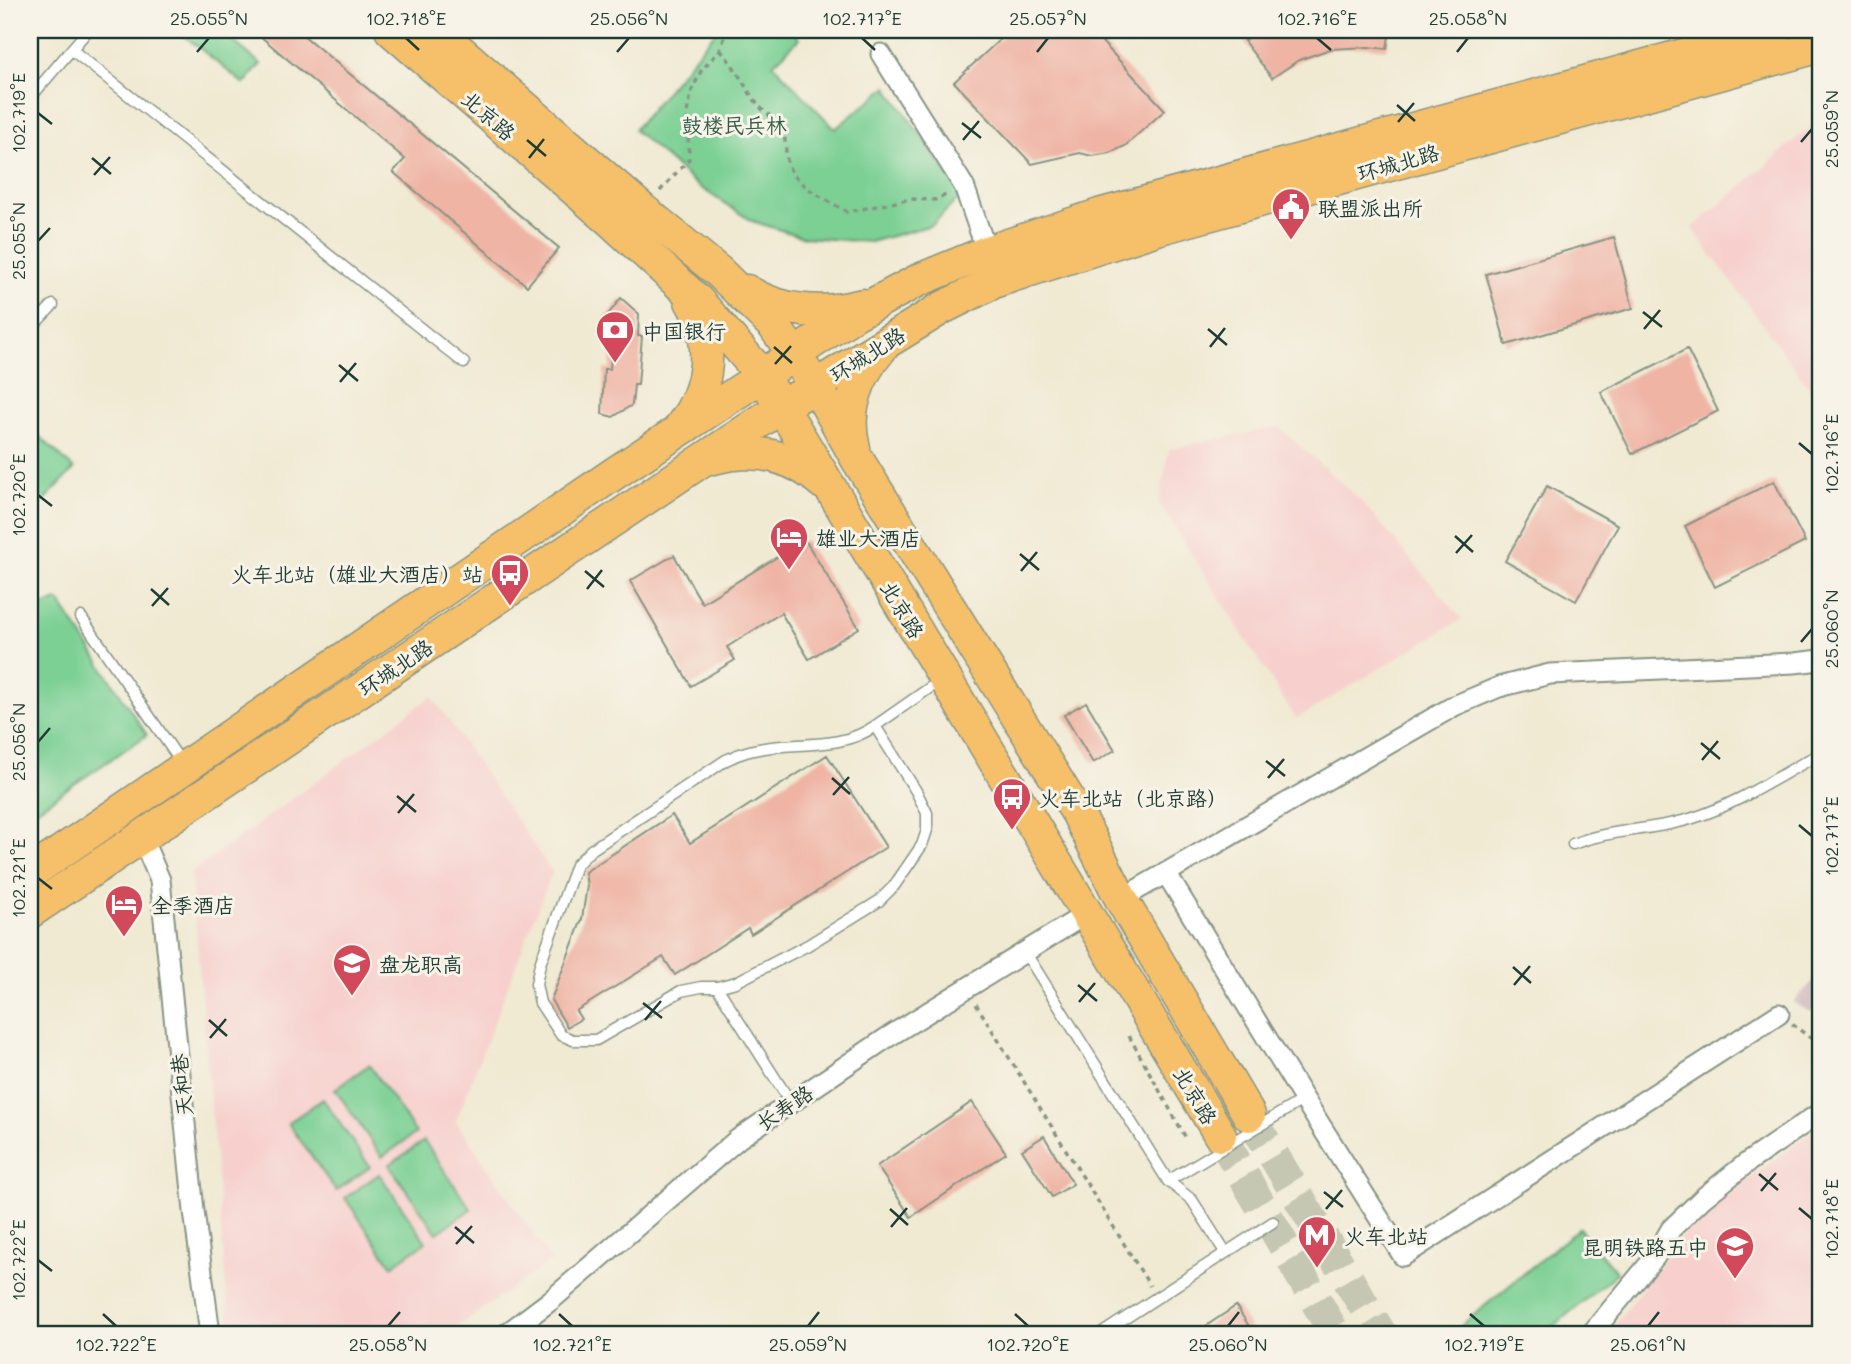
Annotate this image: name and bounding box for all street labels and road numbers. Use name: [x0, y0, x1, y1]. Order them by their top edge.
street label: 北京路: [456, 84, 522, 146]
street label: 环城北路: [1354, 137, 1442, 187]
street label: 环城北路: [824, 320, 910, 388]
street label: 北京路: [875, 575, 931, 643]
street label: 环城北路: [353, 632, 437, 702]
street label: 天和巷: [164, 1052, 198, 1118]
street label: 北京路: [1168, 1061, 1224, 1129]
street label: 长寿路: [750, 1078, 818, 1136]

